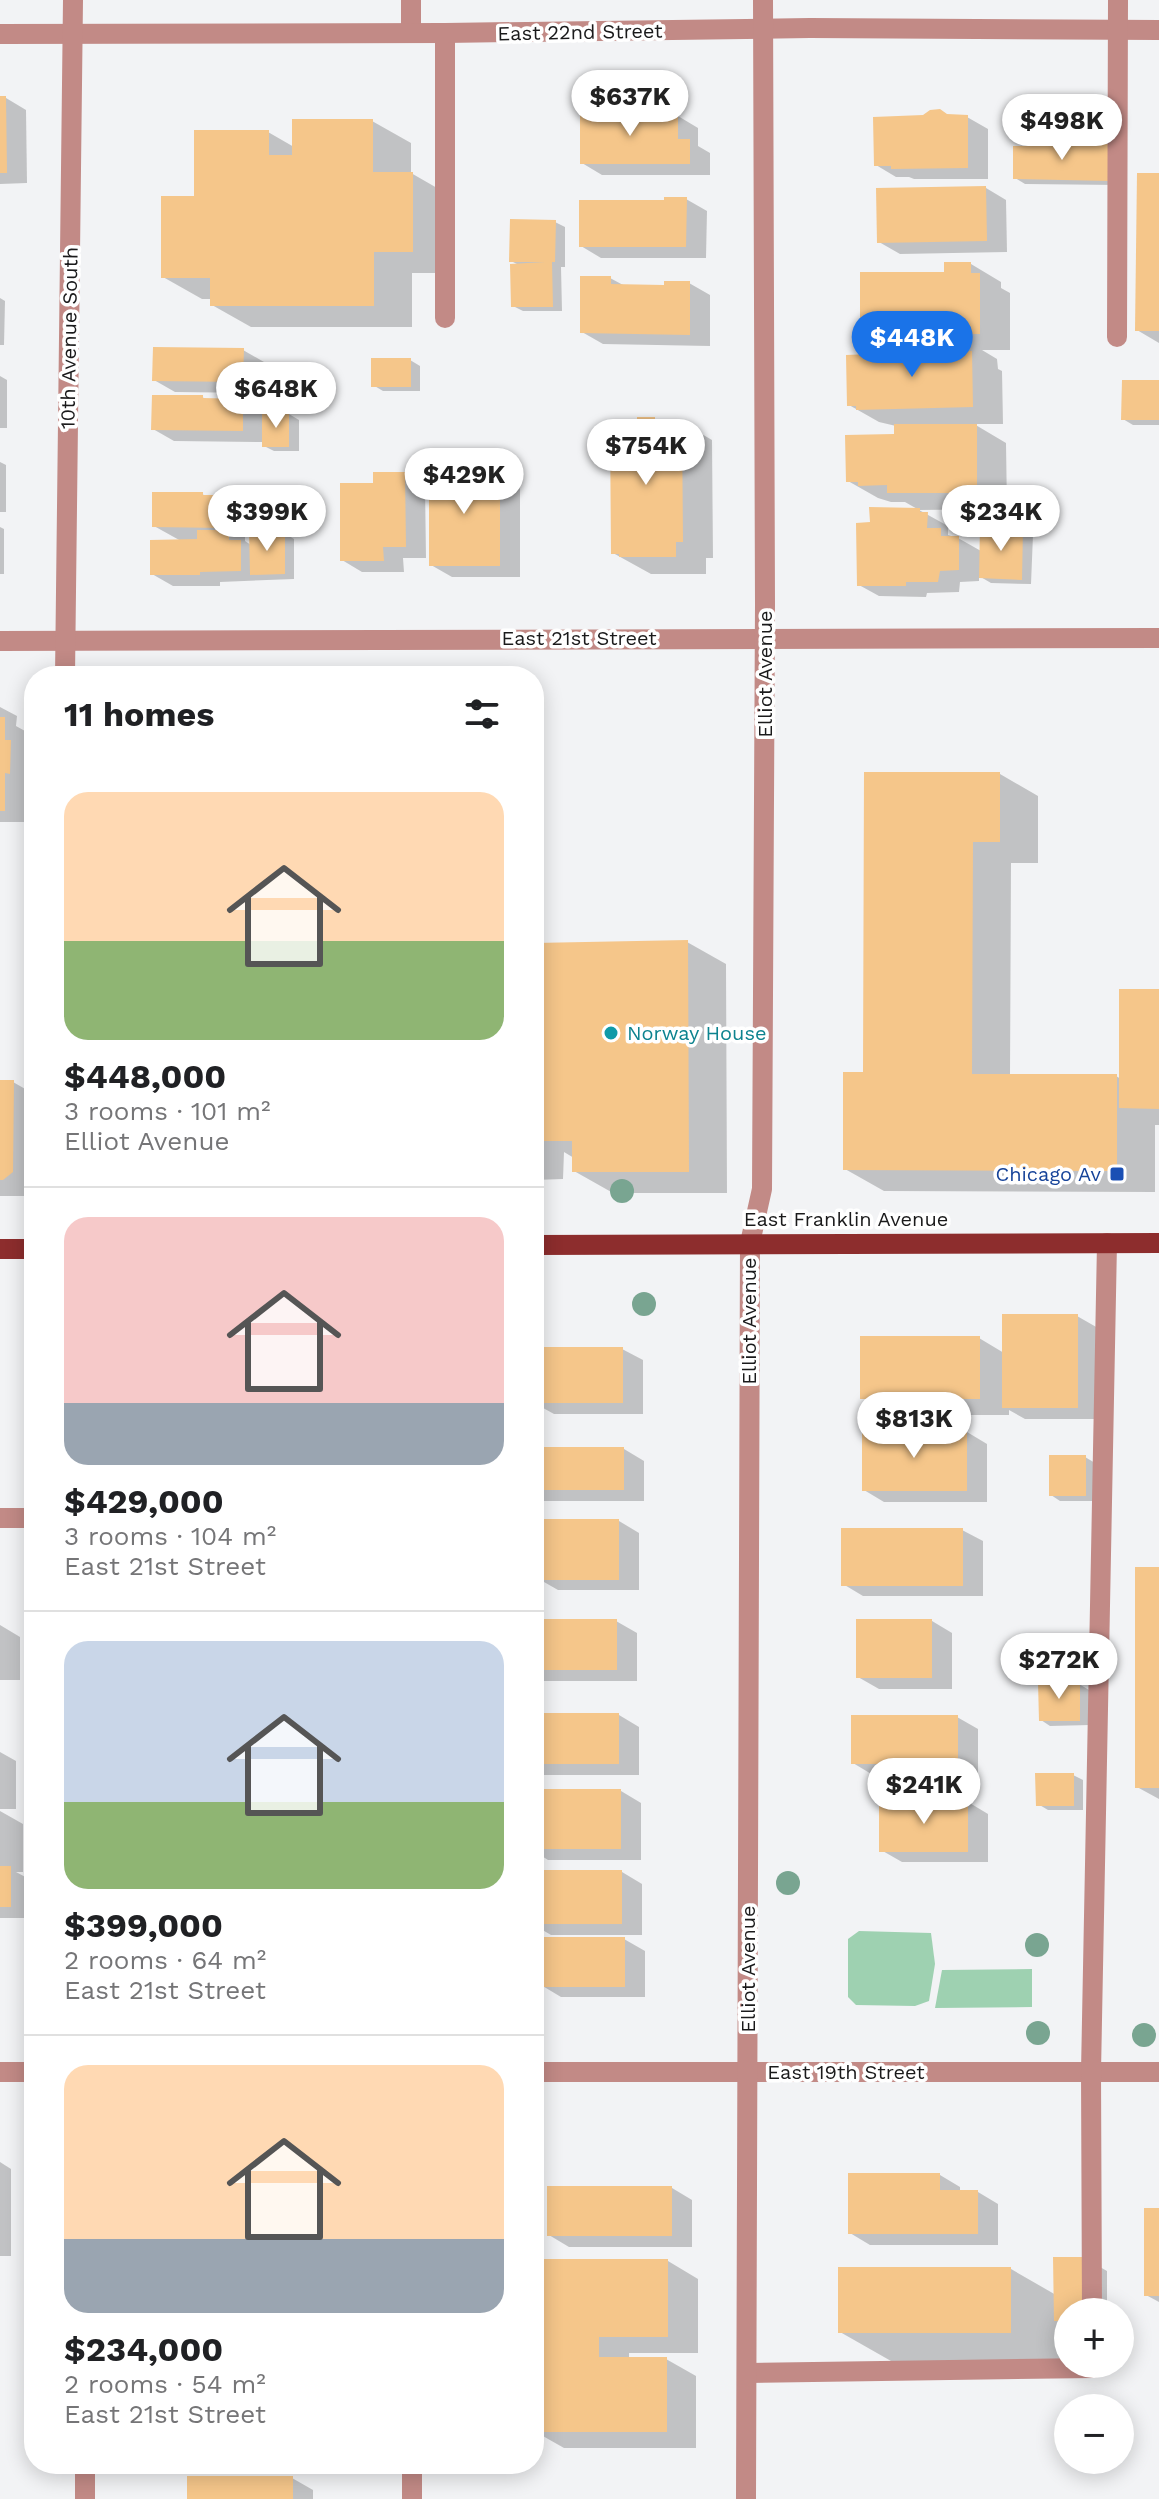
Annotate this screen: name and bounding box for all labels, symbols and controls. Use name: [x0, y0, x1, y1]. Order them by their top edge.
street label: East 22nd Street: [497, 19, 663, 45]
pin: $637K: [574, 70, 686, 138]
text: $637K: [589, 81, 671, 111]
pin: $498K: [1006, 94, 1118, 162]
text: $498K: [1020, 105, 1104, 135]
street label: 10th Avenue South: [55, 247, 83, 429]
pin: $448K: [856, 311, 968, 379]
text: $448K: [870, 322, 954, 352]
pin: $648K: [220, 362, 332, 430]
text: $648K: [234, 373, 318, 403]
pin: $754K: [590, 419, 702, 487]
text: $754K: [605, 430, 687, 460]
pin: $429K: [408, 448, 520, 516]
text: $429K: [423, 459, 505, 489]
pin: $399K: [211, 485, 323, 553]
pin: $234K: [945, 485, 1057, 553]
text: $399K: [226, 496, 308, 526]
text: $234K: [960, 496, 1042, 526]
street label: Elliot Avenue: [753, 610, 777, 738]
street label: East 21st Street: [501, 626, 657, 650]
icon: filters: [460, 692, 504, 736]
text: 11 homes: [64, 694, 214, 734]
icon: home: [212, 844, 356, 988]
place label: Norway House: [627, 1021, 767, 1045]
marker: Norway House: [602, 1024, 620, 1042]
text: $448,000: [64, 1056, 226, 1096]
text: 3 rooms · 101 m²: [64, 1096, 271, 1126]
text: Elliot Avenue: [64, 1126, 229, 1156]
place label: Chicago Av: [995, 1162, 1102, 1186]
marker: Chicago Av: [1108, 1165, 1126, 1183]
street label: East Franklin Avenue: [744, 1207, 948, 1231]
street label: Elliot Avenue: [737, 1257, 761, 1385]
icon: home: [212, 1269, 356, 1413]
pin: $813K: [858, 1392, 970, 1460]
text: $813K: [875, 1403, 953, 1433]
text: $429,000: [64, 1481, 224, 1521]
text: 3 rooms · 104 m²: [64, 1521, 276, 1551]
text: East 21st Street: [64, 1551, 266, 1581]
pin: $272K: [1003, 1633, 1115, 1701]
text: $272K: [1018, 1644, 1100, 1674]
icon: home: [212, 1693, 356, 1837]
pin: $241K: [868, 1758, 980, 1826]
text: $241K: [885, 1769, 963, 1799]
text: $399,000: [64, 1905, 223, 1945]
street label: Elliot Avenue: [736, 1905, 760, 2033]
text: 2 rooms · 64 m²: [64, 1945, 266, 1975]
text: East 21st Street: [64, 1975, 266, 2005]
street label: East 19th Street: [767, 2060, 925, 2084]
icon: home: [212, 2117, 356, 2261]
map controls: [1054, 2298, 1134, 2474]
button: +: [1054, 2298, 1134, 2378]
text: $234,000: [64, 2329, 223, 2369]
text: 2 rooms · 54 m²: [64, 2369, 266, 2399]
button: −: [1054, 2394, 1134, 2474]
text: East 21st Street: [64, 2399, 266, 2429]

